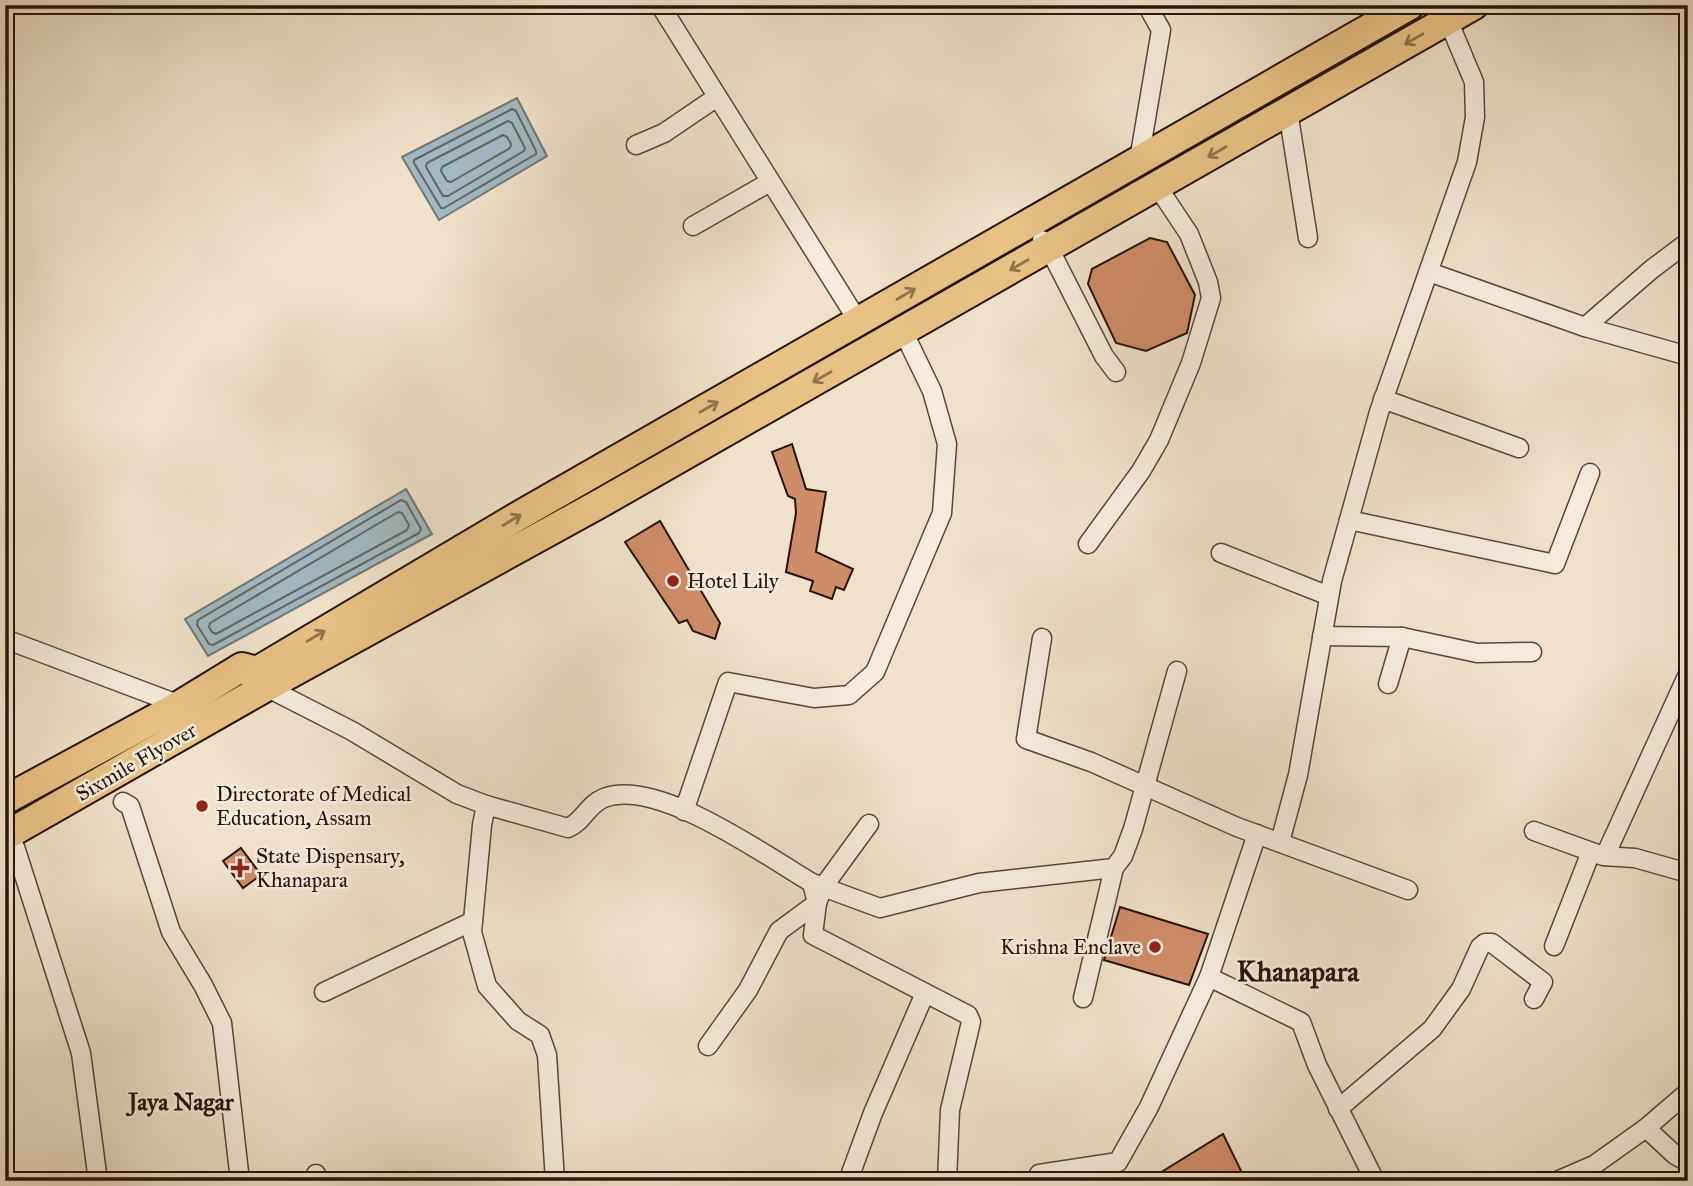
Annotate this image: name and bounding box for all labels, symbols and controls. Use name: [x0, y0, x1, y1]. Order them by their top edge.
one-way arrow: [1405, 32, 1425, 46]
one-way arrow: [1207, 145, 1227, 159]
one-way arrow: [1009, 258, 1029, 272]
one-way arrow: [896, 287, 916, 301]
one-way arrow: [812, 370, 832, 384]
one-way arrow: [698, 400, 719, 413]
one-way arrow: [501, 513, 521, 527]
place label: Hotel Lily: [687, 568, 780, 594]
marker: Hotel Lily: [665, 573, 681, 589]
one-way arrow: [305, 629, 325, 643]
street label: Sixmile Flyover: [71, 717, 201, 807]
place label: Directorate of Medical Education, Assam: [216, 781, 412, 831]
marker: Directorate of Medical Education, Assam: [194, 798, 210, 814]
place label: State Dispensary, Khanapara: [256, 843, 405, 893]
marker: State Dispensary, Khanapara: [230, 858, 250, 878]
place label: Krishna Enclave: [1000, 934, 1141, 960]
marker: Krishna Enclave: [1147, 939, 1163, 955]
district label: Khanapara: [1237, 954, 1360, 989]
district label: Jaya Nagar: [125, 1087, 235, 1117]

